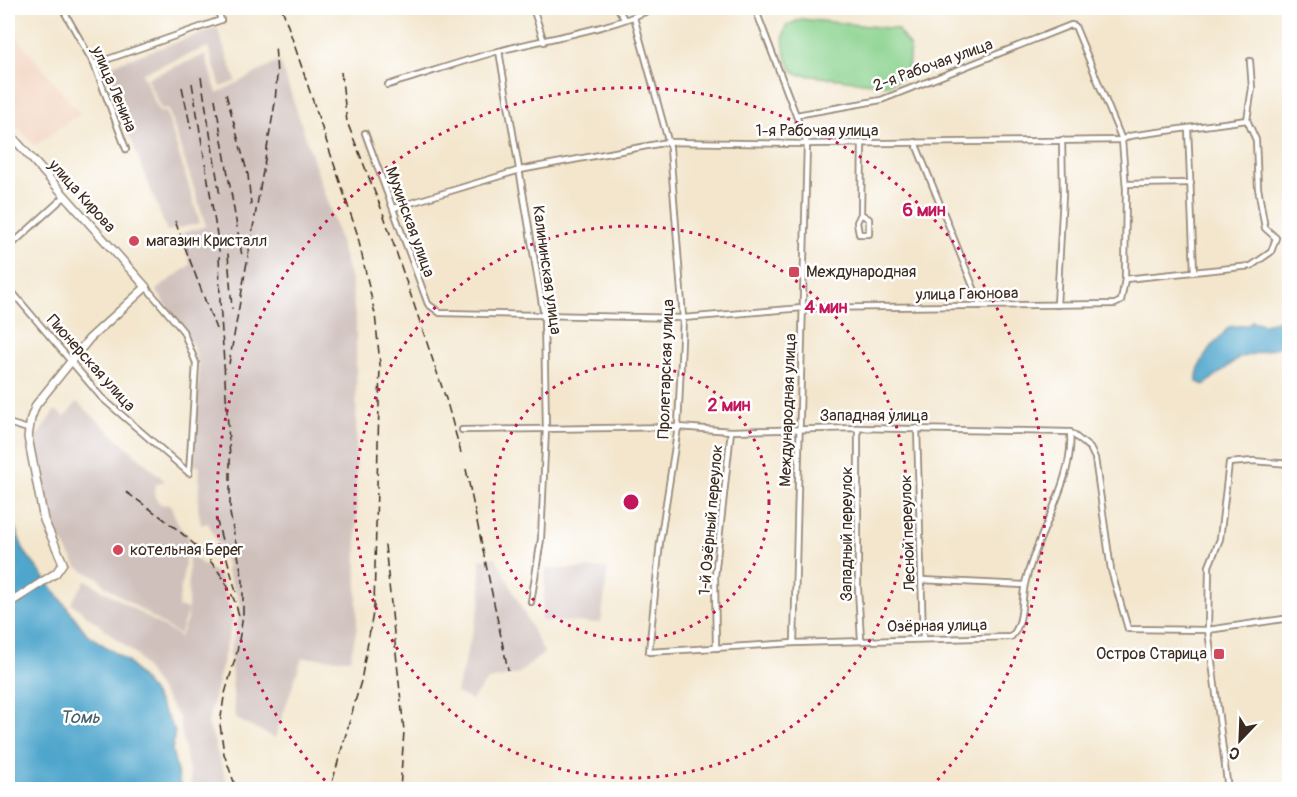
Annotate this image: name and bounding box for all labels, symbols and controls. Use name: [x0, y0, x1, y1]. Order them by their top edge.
street label: 2-я Рабочая улица: [870, 34, 996, 96]
street label: улица Ленина: [87, 42, 141, 135]
street label: 1-я Рабочая улица: [755, 121, 879, 141]
street label: улица Кирова: [43, 155, 120, 237]
street label: Мухинская улица: [381, 164, 439, 280]
text: 6 мин: [902, 199, 946, 222]
street label: Калининская улица: [528, 204, 566, 336]
place label: магазин Кристалл: [146, 231, 267, 251]
marker: магазин Кристалл: [127, 234, 141, 248]
place label: Международная: [806, 262, 916, 282]
marker: Международная: [787, 265, 801, 279]
street label: улица Гаюнова: [914, 283, 1019, 305]
text: 4 мин: [804, 296, 848, 319]
street label: Пролетарская улица: [654, 299, 678, 439]
street label: Пионерская улица: [42, 310, 140, 416]
street label: Международная улица: [775, 333, 801, 487]
text: 2 мин: [708, 394, 750, 417]
street label: Западная улица: [820, 406, 928, 426]
street label: 1-й Озёрный переулок: [694, 444, 728, 596]
street label: Западный переулок: [837, 466, 857, 602]
street label: Лесной переулок: [896, 474, 920, 593]
centre of rings: [621, 492, 641, 512]
place label: котельная Берег: [130, 540, 244, 560]
marker: котельная Берег: [111, 543, 125, 557]
street label: Озёрная улица: [887, 615, 987, 637]
place label: Остров Старица: [1096, 644, 1207, 664]
marker: Остров Старица: [1212, 647, 1226, 661]
water label: Томь: [60, 706, 101, 729]
north arrow: [1210, 710, 1270, 770]
text: С: [1226, 742, 1243, 764]

